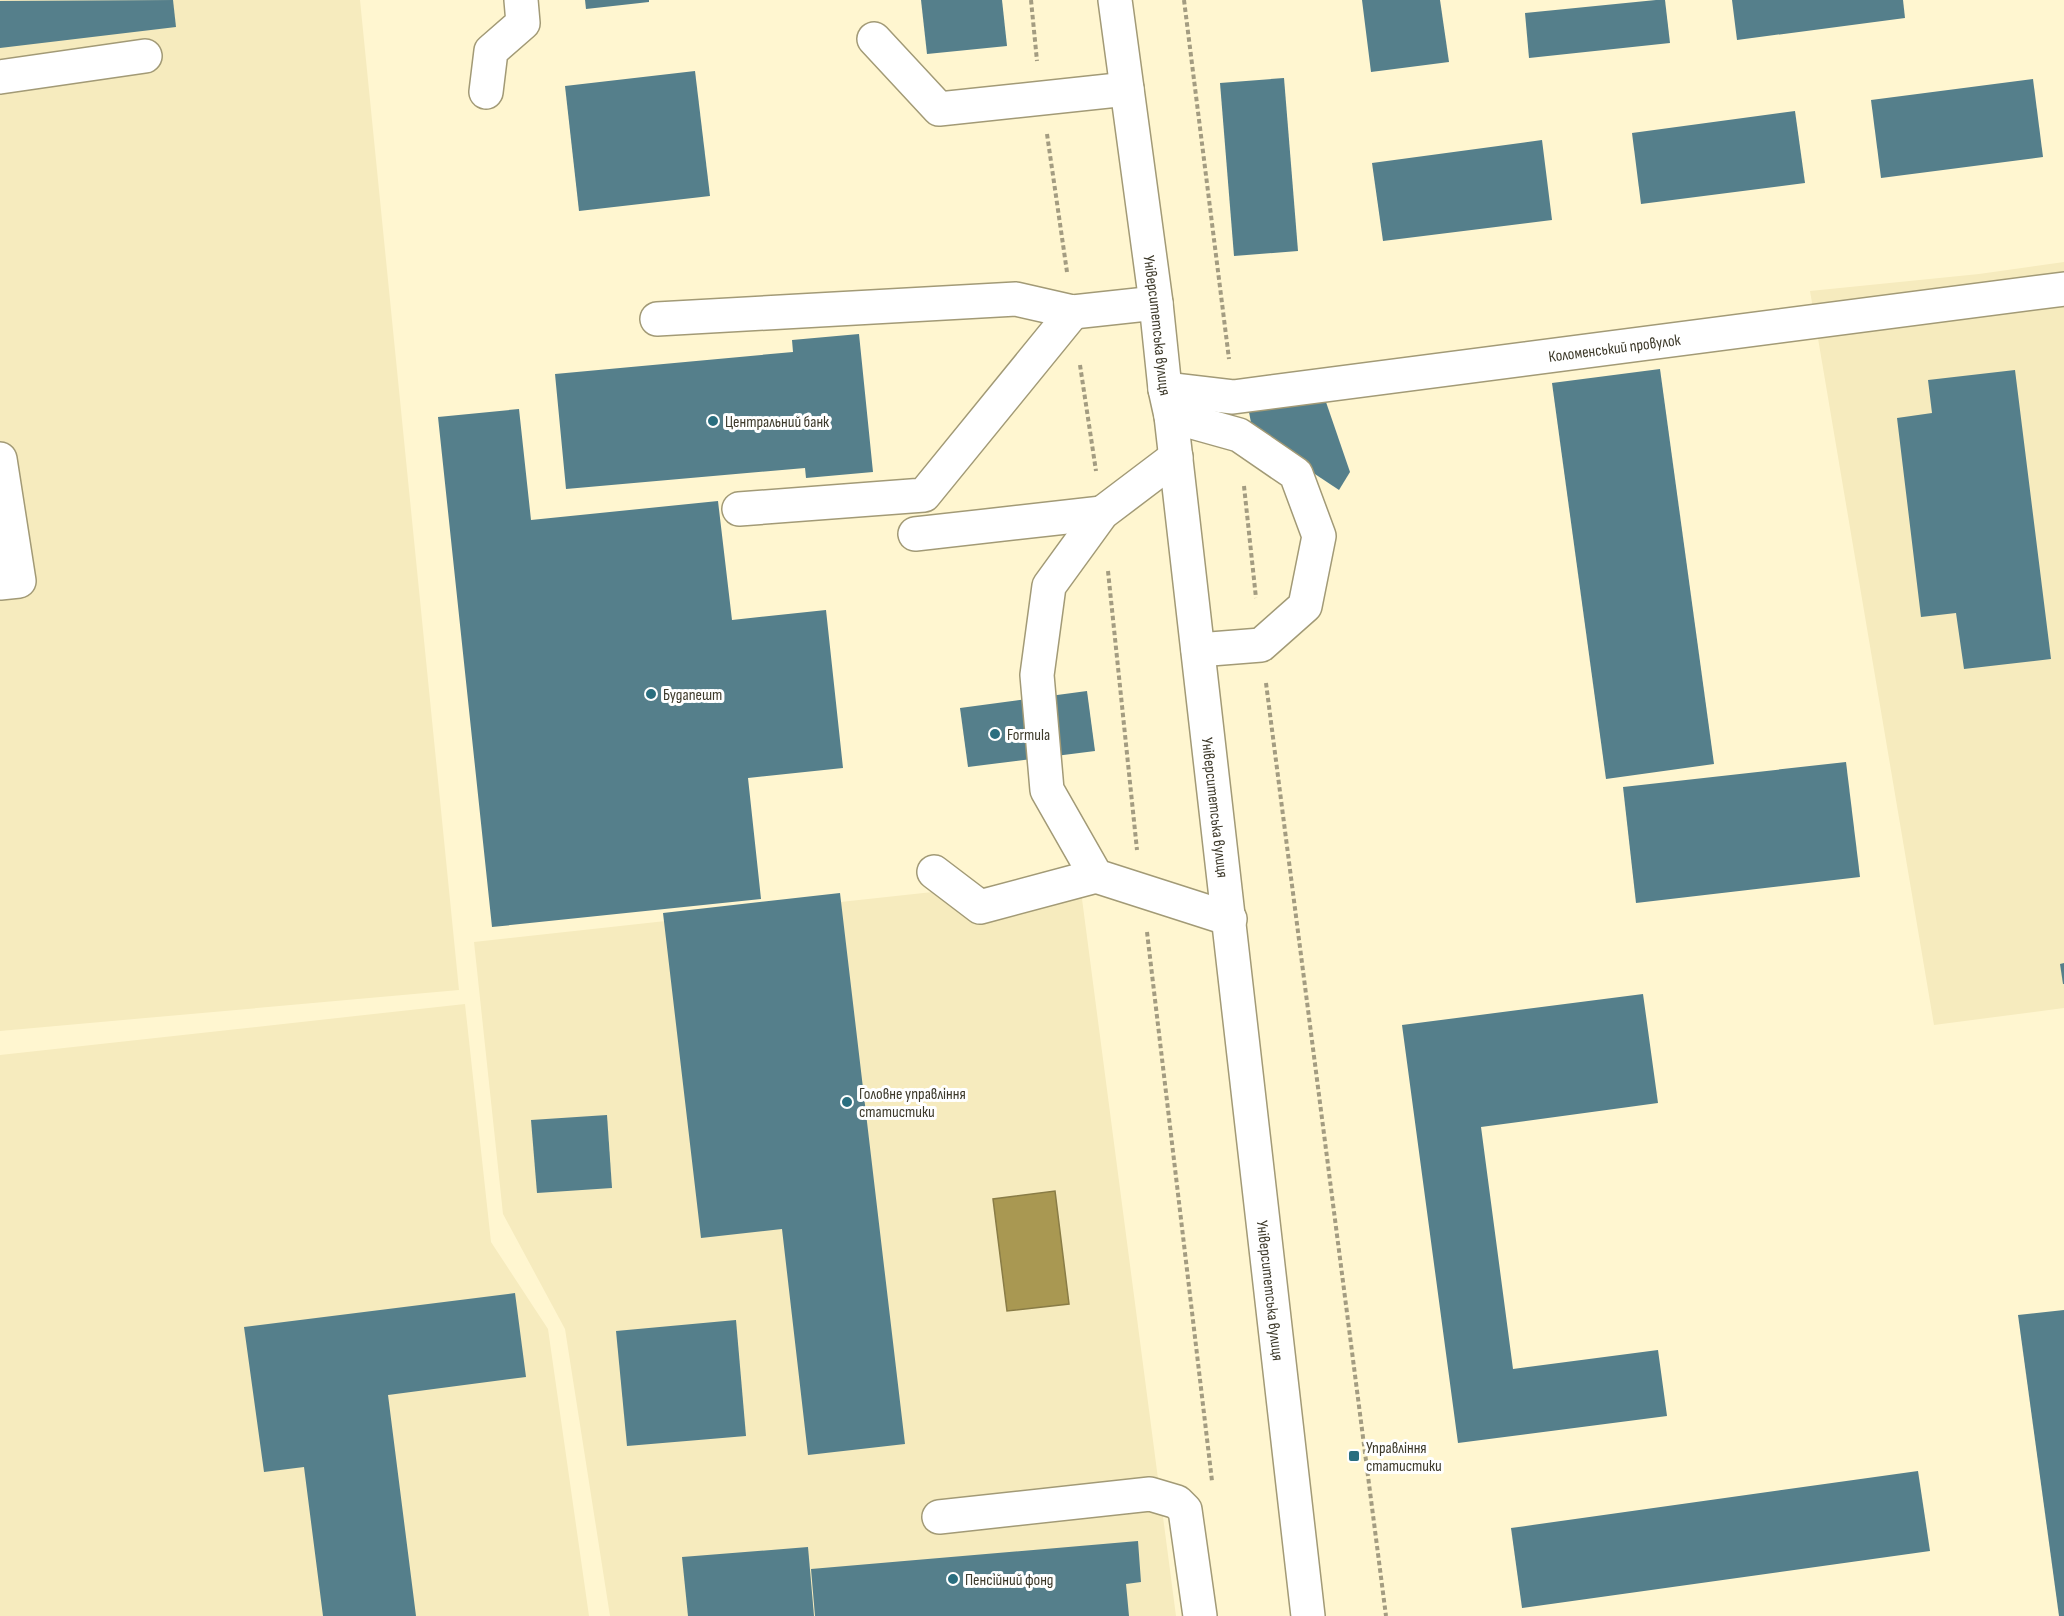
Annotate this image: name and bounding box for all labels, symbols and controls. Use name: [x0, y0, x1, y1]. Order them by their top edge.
street label: Університетська вулиця: [1139, 254, 1174, 398]
street label: Коломенський провулок: [1547, 331, 1683, 367]
place label: Центральний банк: [725, 413, 830, 432]
marker: Центральний банк: [706, 414, 720, 428]
place label: Будапешт: [663, 686, 722, 705]
marker: Будапешт: [644, 687, 658, 701]
place label: Formula: [1007, 726, 1050, 745]
marker: Formula: [988, 727, 1002, 741]
street label: Університетська вулиця: [1197, 737, 1232, 879]
place label: Головне управління статистики: [859, 1085, 966, 1122]
marker: Головне управління статистики: [840, 1095, 854, 1109]
street label: Університетська вулиця: [1252, 1219, 1287, 1362]
place label: Управління статистики: [1366, 1439, 1442, 1476]
marker: Управління статистики: [1347, 1449, 1361, 1463]
place label: Пенсійний фонд: [965, 1571, 1054, 1590]
marker: Пенсійний фонд: [946, 1572, 960, 1586]

